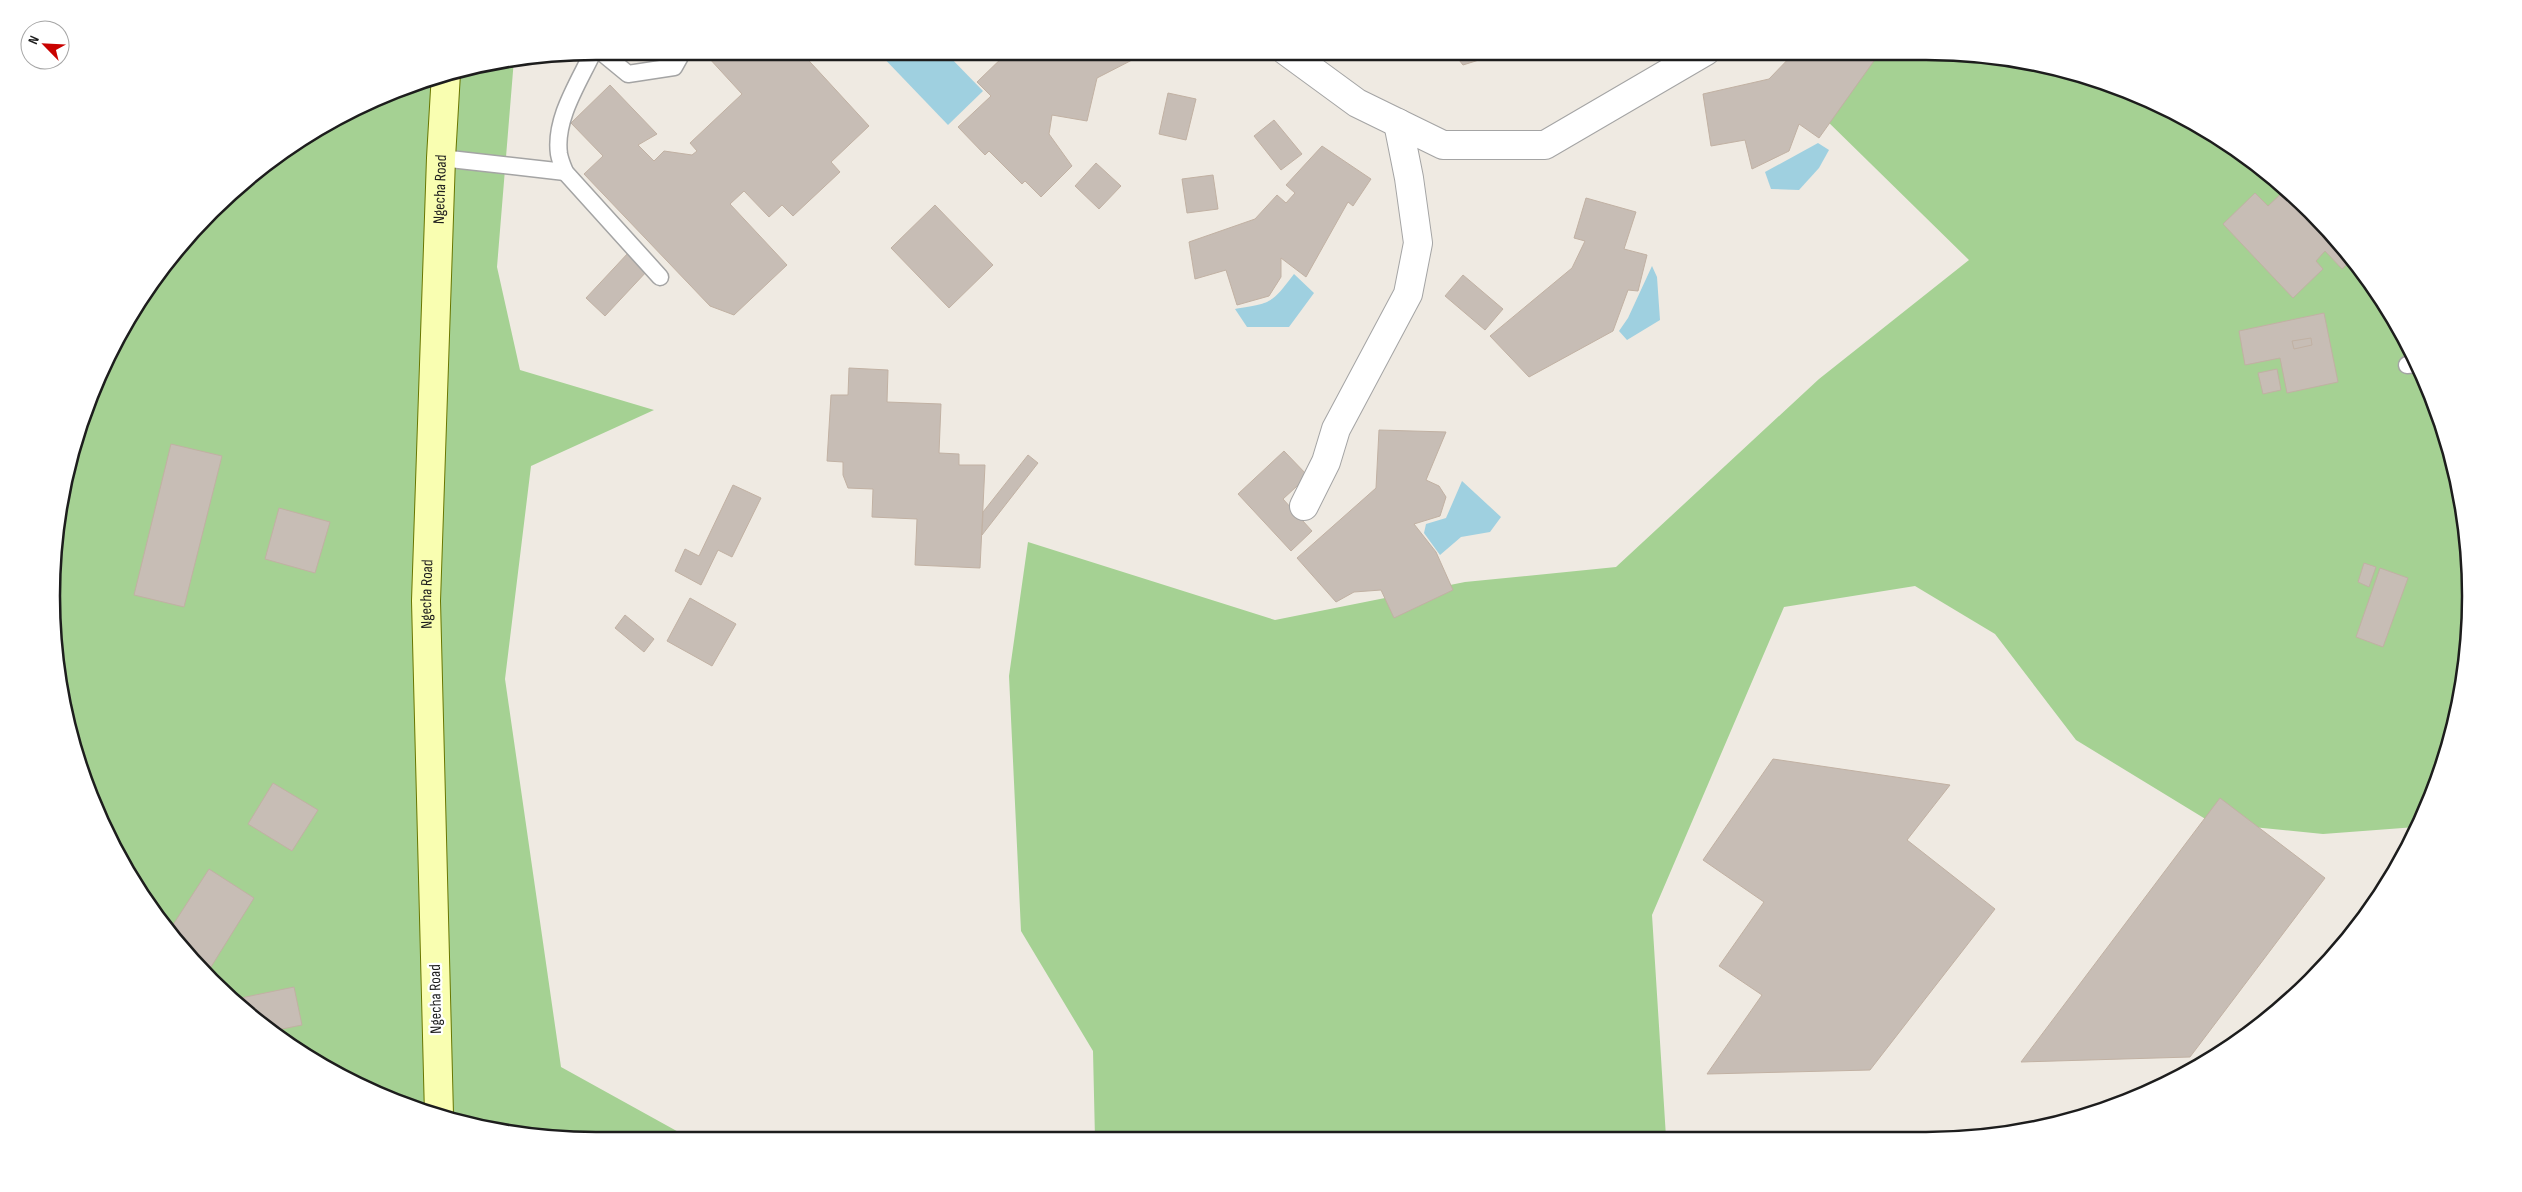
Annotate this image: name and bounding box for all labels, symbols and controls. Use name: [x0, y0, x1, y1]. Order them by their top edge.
north arrow: [20, 20, 70, 70]
text: N: [24, 33, 43, 47]
street label: Ngecha Road: [429, 154, 451, 225]
street label: Ngecha Road: [416, 559, 437, 629]
street label: Ngecha Road: [426, 964, 446, 1034]

